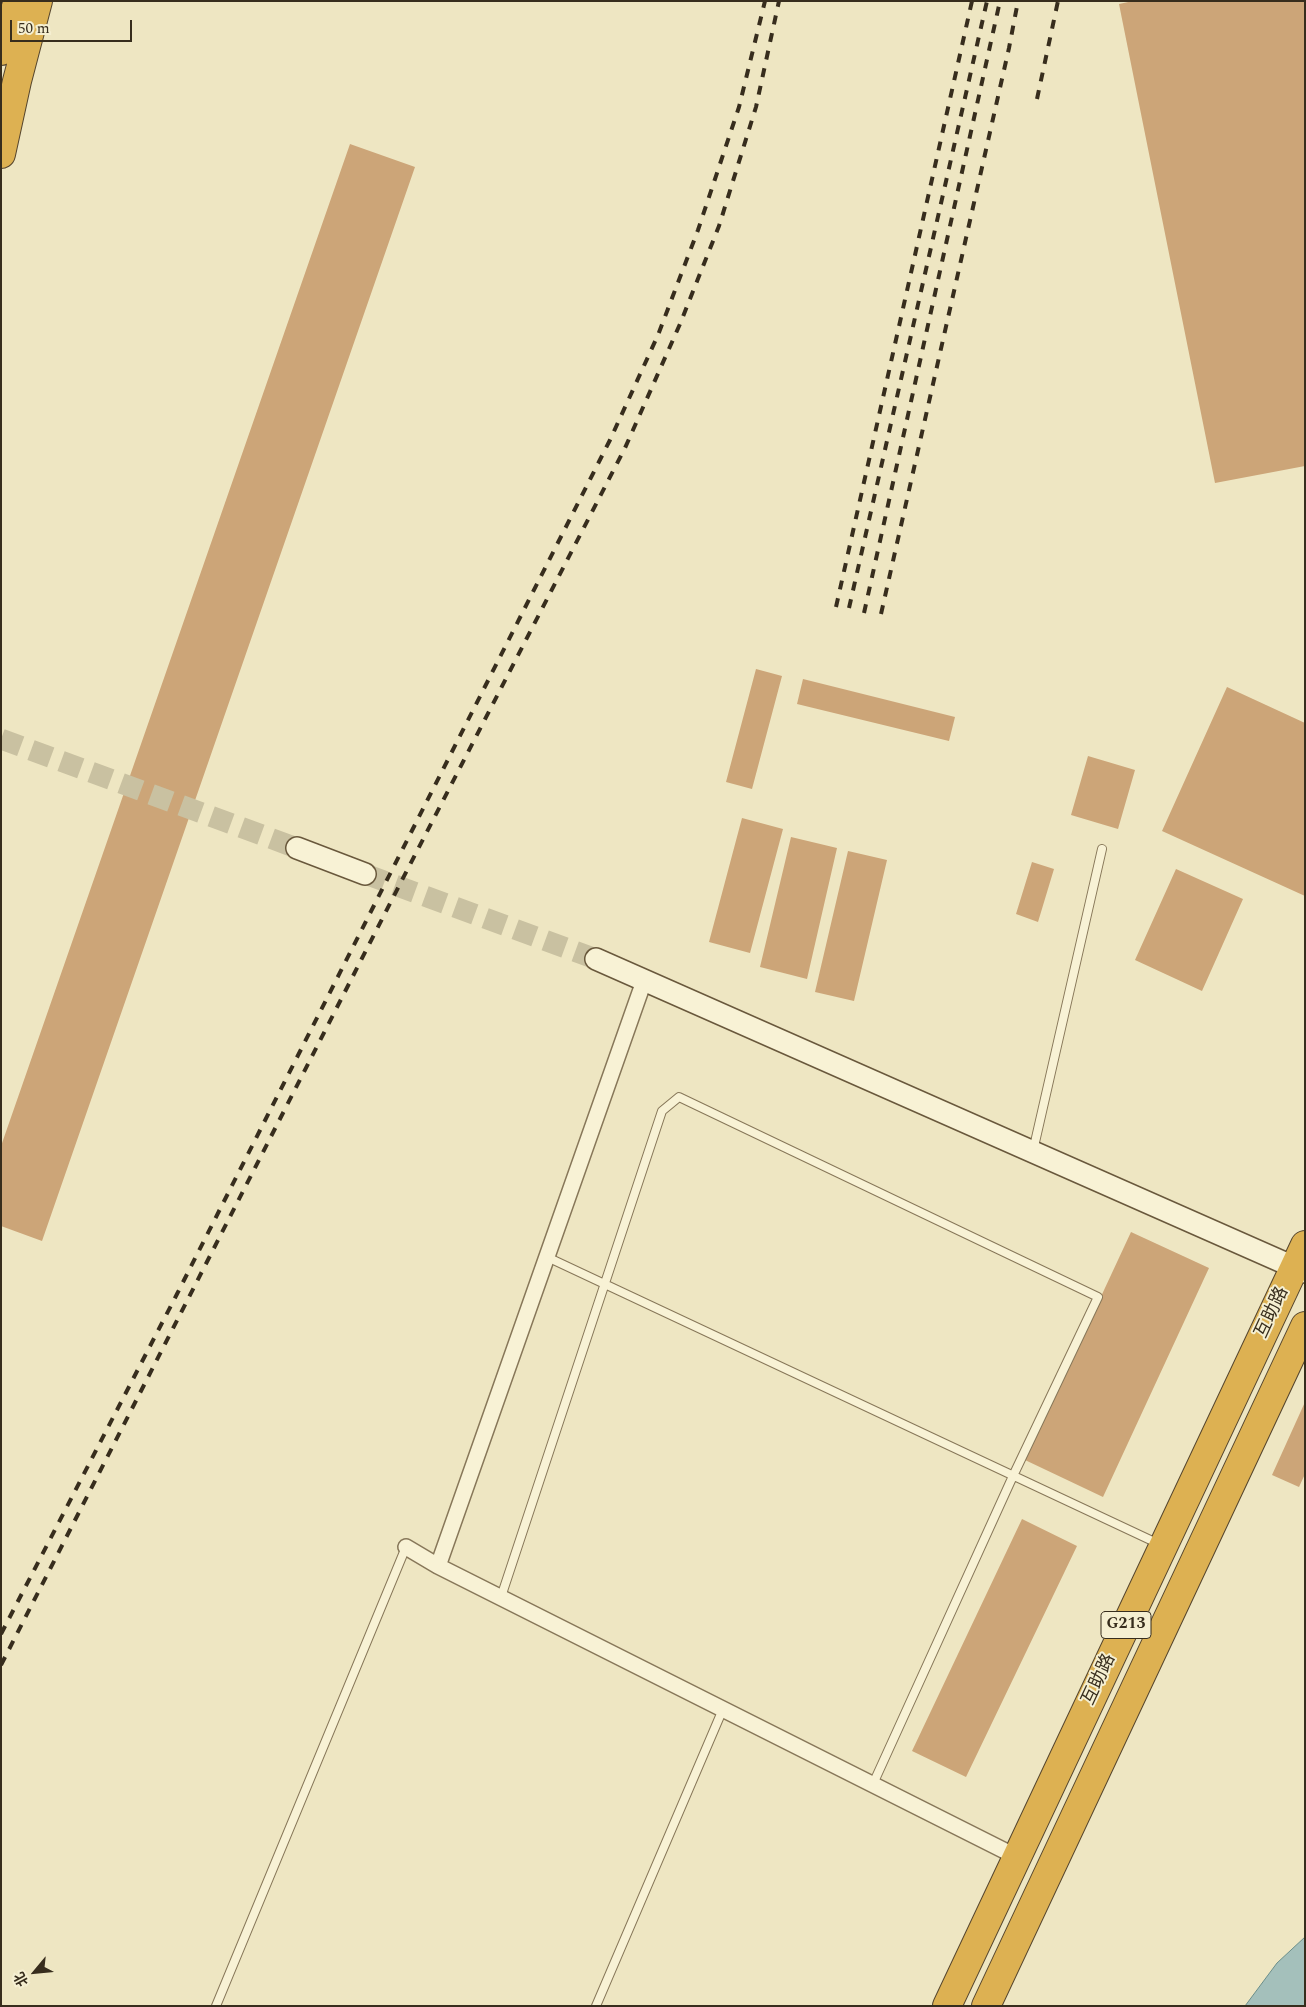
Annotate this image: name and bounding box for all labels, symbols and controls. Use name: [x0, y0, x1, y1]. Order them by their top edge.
scale bar: [12, 10, 135, 42]
text: 50 m: [18, 17, 50, 40]
street label: 互助路: [1252, 1284, 1294, 1342]
road number: G213: [1101, 1612, 1151, 1638]
street label: 互助路: [1079, 1651, 1121, 1709]
north arrow: [10, 1947, 60, 1997]
text: 北: [9, 1968, 34, 1990]

